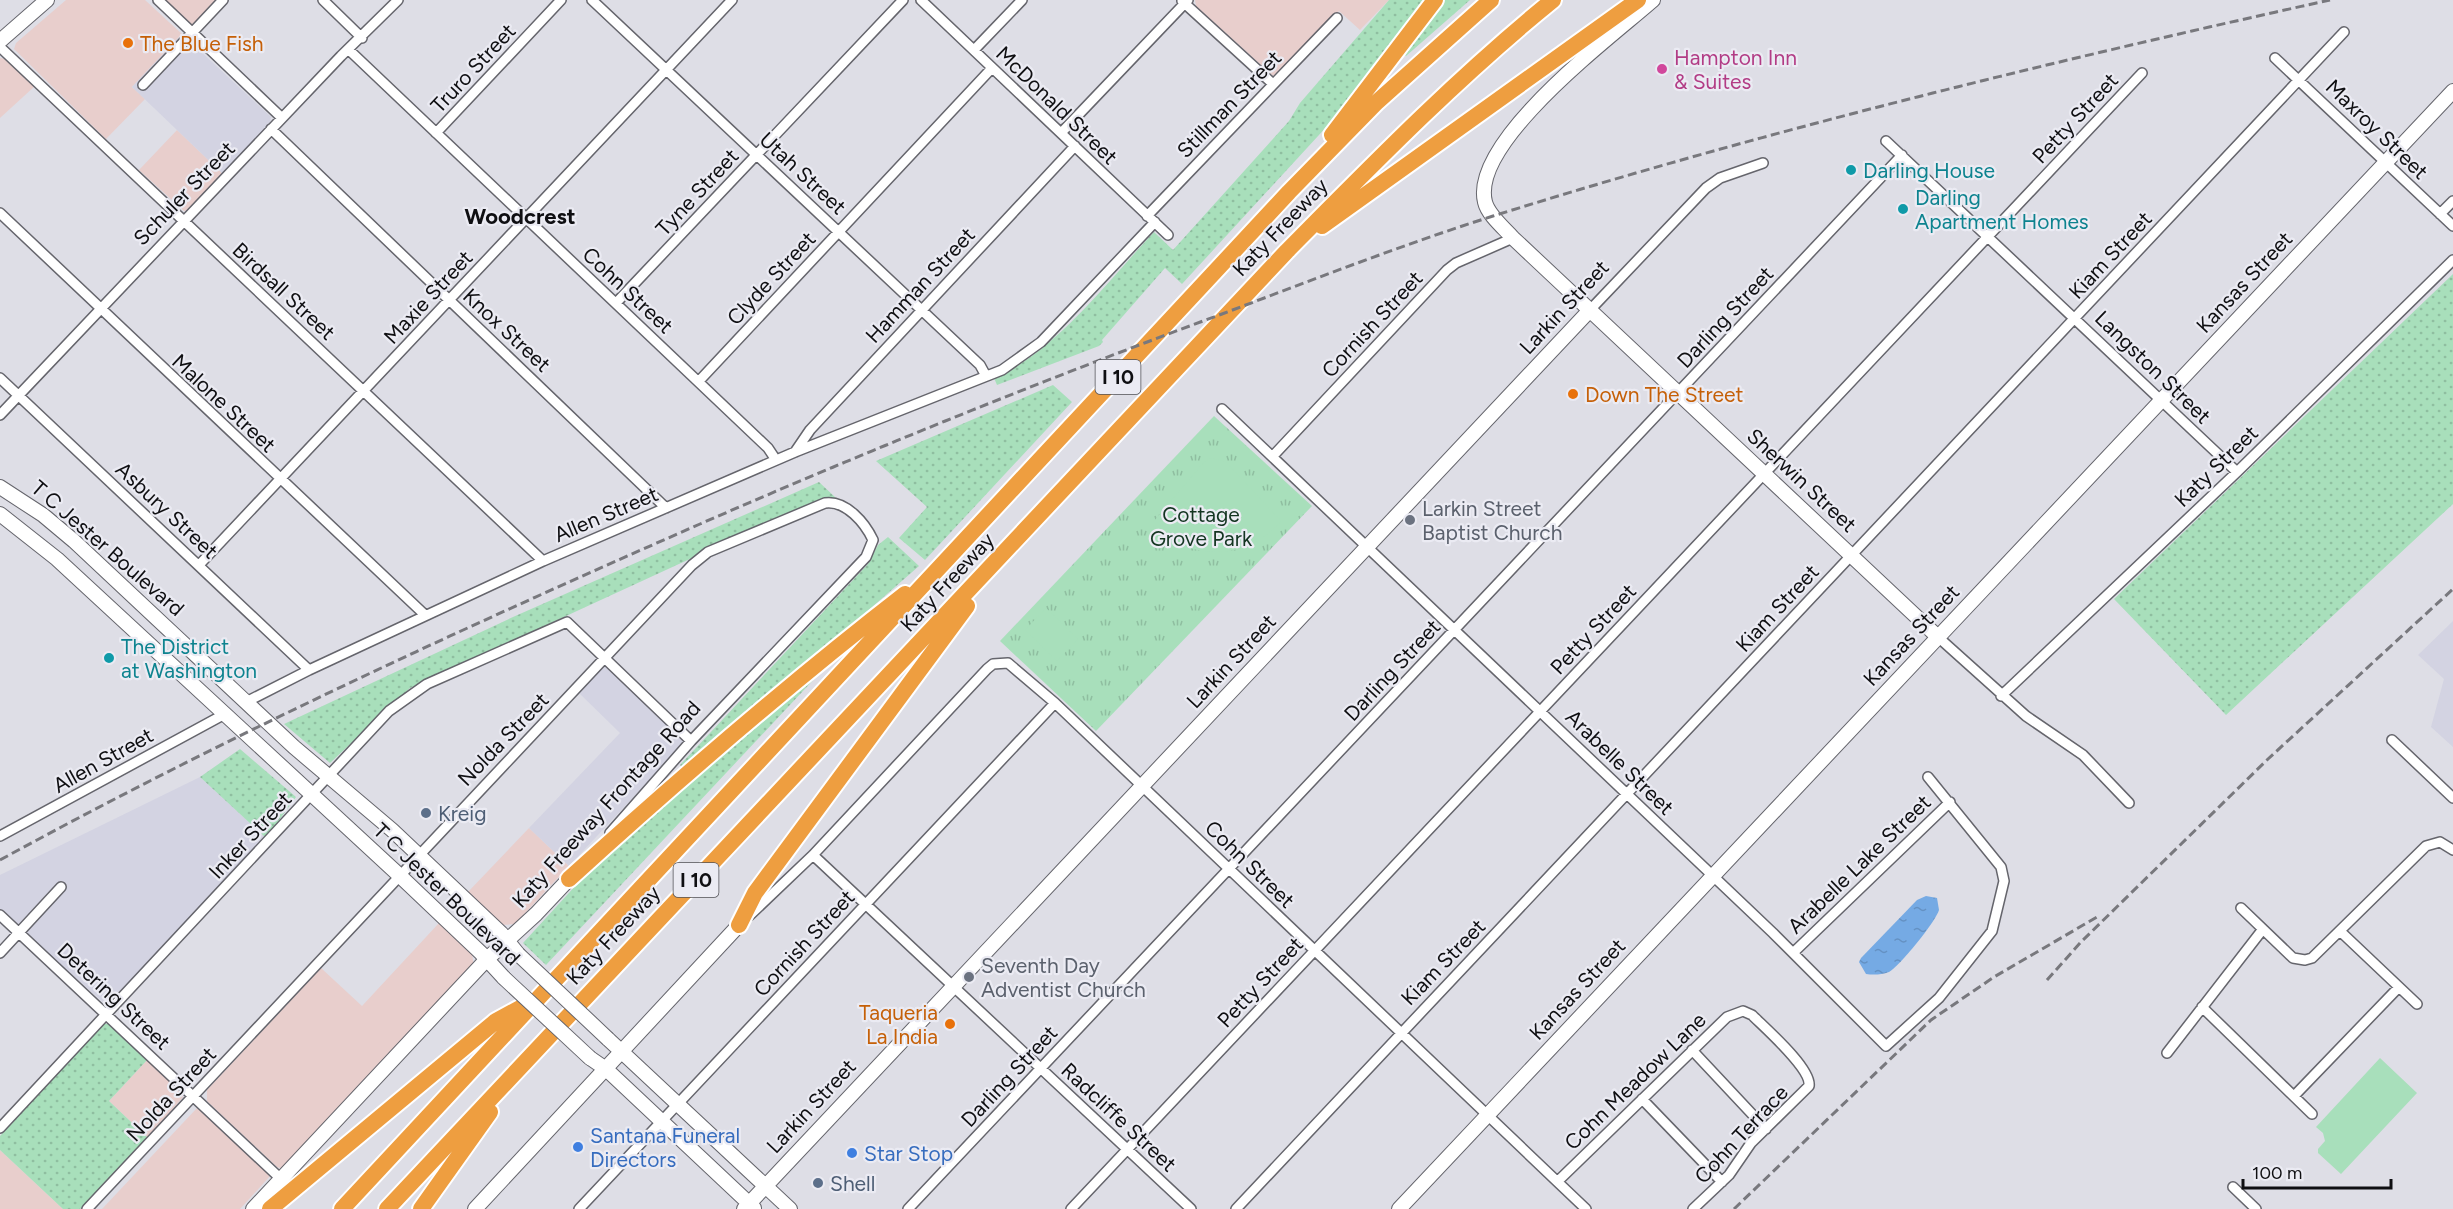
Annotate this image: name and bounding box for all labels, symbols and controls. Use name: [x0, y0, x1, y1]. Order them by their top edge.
street label: Truro Street: [425, 18, 521, 118]
place label: The Blue Fish: [140, 31, 264, 56]
marker: The Blue Fish: [121, 36, 135, 50]
street label: McDonald Street: [991, 41, 1123, 169]
street label: Stillman Street: [1172, 45, 1286, 163]
place label: Hampton Inn & Suites: [1674, 45, 1797, 94]
marker: Hampton Inn & Suites: [1655, 62, 1669, 76]
street label: Petty Street: [2027, 68, 2123, 168]
street label: Maxroy Street: [2321, 74, 2433, 184]
street label: Utah Street: [755, 127, 851, 219]
street label: Schuler Street: [128, 136, 240, 250]
street label: Tyne Street: [650, 143, 744, 241]
place label: Darling House: [1863, 158, 1995, 183]
marker: Darling House: [1844, 163, 1858, 177]
street label: Katy Freeway: [1227, 173, 1333, 281]
place label: Darling Apartment Homes: [1915, 185, 2089, 234]
marker: Darling Apartment Homes: [1896, 202, 1910, 216]
district label: Woodcrest: [464, 203, 576, 230]
street label: Kiam Street: [2063, 206, 2157, 304]
street label: Hamman Street: [860, 222, 980, 348]
street label: Clyde Street: [722, 226, 821, 330]
street label: Kansas Street: [2191, 226, 2297, 338]
street label: Birdsall Street: [228, 237, 340, 345]
street label: Cohn Street: [578, 242, 679, 338]
street label: Maxie Street: [378, 245, 478, 349]
street label: Larkin Street: [1514, 255, 1614, 359]
street label: Darling Street: [1672, 261, 1778, 373]
street label: Cornish Street: [1316, 266, 1428, 382]
street label: Knox Street: [458, 283, 556, 377]
street label: Langston Street: [2090, 305, 2216, 429]
street label: Malone Street: [167, 349, 281, 457]
road number: I 10: [1096, 360, 1140, 394]
place label: Down The Street: [1585, 382, 1744, 407]
marker: Down The Street: [1566, 387, 1580, 401]
street label: Katy Street: [2169, 420, 2263, 512]
street label: Sherwin Street: [1742, 423, 1862, 537]
street label: Asbury Street: [111, 456, 223, 564]
street label: T C Jester Boulevard: [27, 475, 189, 621]
street label: Allen Street: [550, 481, 662, 547]
place label: Larkin Street Baptist Church: [1422, 496, 1562, 545]
park label: Cottage Grove Park: [1150, 502, 1253, 551]
marker: Larkin Street Baptist Church: [1403, 513, 1417, 527]
street label: Katy Freeway: [895, 527, 999, 637]
street label: Kiam Street: [1730, 559, 1824, 657]
street label: Petty Street: [1545, 579, 1641, 679]
street label: Kansas Street: [1858, 579, 1964, 691]
street label: Larkin Street: [1181, 609, 1281, 713]
street label: Darling Street: [1339, 614, 1445, 726]
place label: The District at Washington: [121, 634, 257, 683]
marker: The District at Washington: [102, 651, 116, 665]
street label: Nolda Street: [452, 687, 554, 791]
street label: Katy Freeway Frontage Road: [507, 695, 705, 913]
street label: Arabelle Street: [1561, 704, 1679, 820]
street label: Allen Street: [49, 722, 157, 798]
street label: Inker Street: [203, 786, 297, 884]
street label: Arabelle Lake Street: [1782, 789, 1936, 939]
place label: Kreig: [438, 801, 487, 826]
marker: Kreig: [419, 806, 433, 820]
street label: Cohn Street: [1200, 815, 1300, 913]
street label: T C Jester Boulevard: [368, 818, 526, 970]
road number: I 10: [674, 863, 718, 897]
street label: Katy Freeway: [561, 880, 665, 990]
street label: Cornish Street: [748, 885, 860, 1001]
street label: Kiam Street: [1396, 914, 1490, 1010]
street label: Petty Street: [1212, 932, 1308, 1032]
street label: Kansas Street: [1524, 933, 1630, 1045]
street label: Detering Street: [52, 937, 176, 1055]
place label: Seventh Day Adventist Church: [981, 953, 1146, 1002]
marker: Seventh Day Adventist Church: [962, 970, 976, 984]
place label: Taqueria La India: [859, 1000, 938, 1049]
street label: Cohn Meadow Lane: [1559, 1007, 1711, 1155]
marker: Taqueria La India: [943, 1017, 957, 1031]
street label: Darling Street: [956, 1020, 1062, 1132]
street label: Nolda Street: [121, 1042, 221, 1146]
street label: Larkin Street: [761, 1054, 861, 1158]
street label: Radcliffe Street: [1056, 1057, 1182, 1177]
street label: Cohn Terrace: [1689, 1080, 1793, 1188]
place label: Santana Funeral Directors: [590, 1123, 740, 1172]
marker: Santana Funeral Directors: [571, 1140, 585, 1154]
place label: Star Stop: [864, 1141, 953, 1166]
marker: Star Stop: [845, 1146, 859, 1160]
scale bar: [2243, 1152, 2392, 1190]
text: 100 m: [2252, 1162, 2302, 1184]
place label: Shell: [830, 1171, 875, 1196]
marker: Shell: [811, 1176, 825, 1190]

